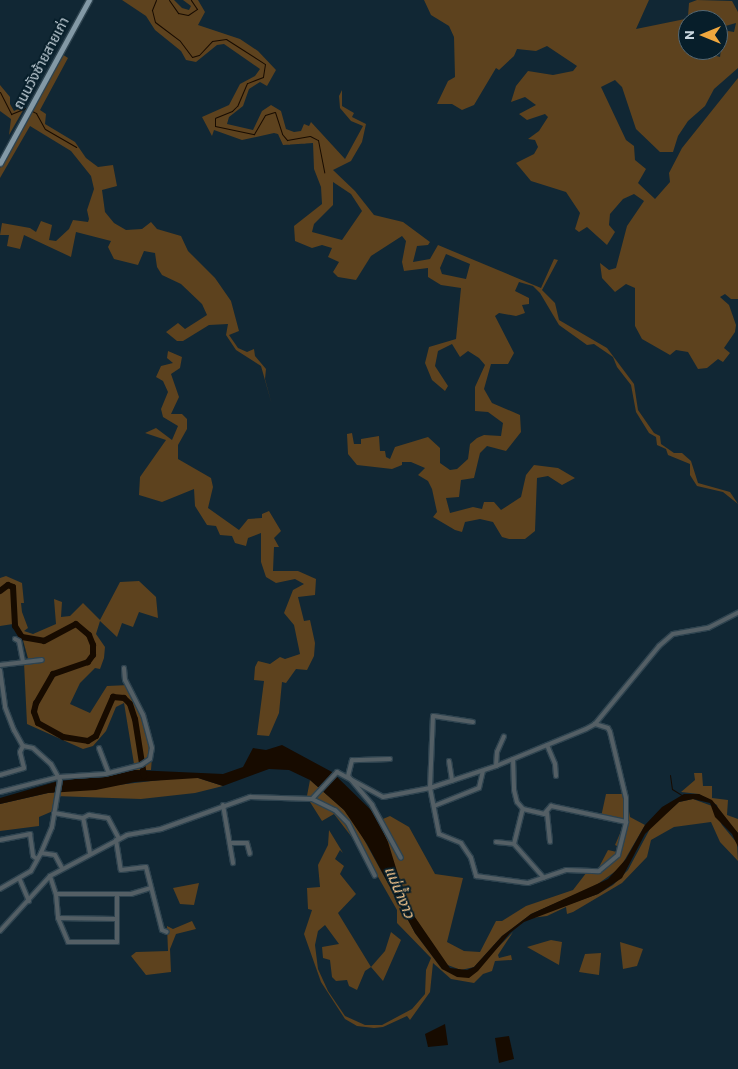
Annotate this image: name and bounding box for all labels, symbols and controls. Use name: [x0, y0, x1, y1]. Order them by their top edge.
north arrow: [678, 10, 728, 60]
street label: ถนนวังซ้ายสายเก่า: [10, 14, 72, 112]
text: N: [680, 30, 697, 40]
water label: แม่น้ำงาว: [381, 863, 419, 921]

